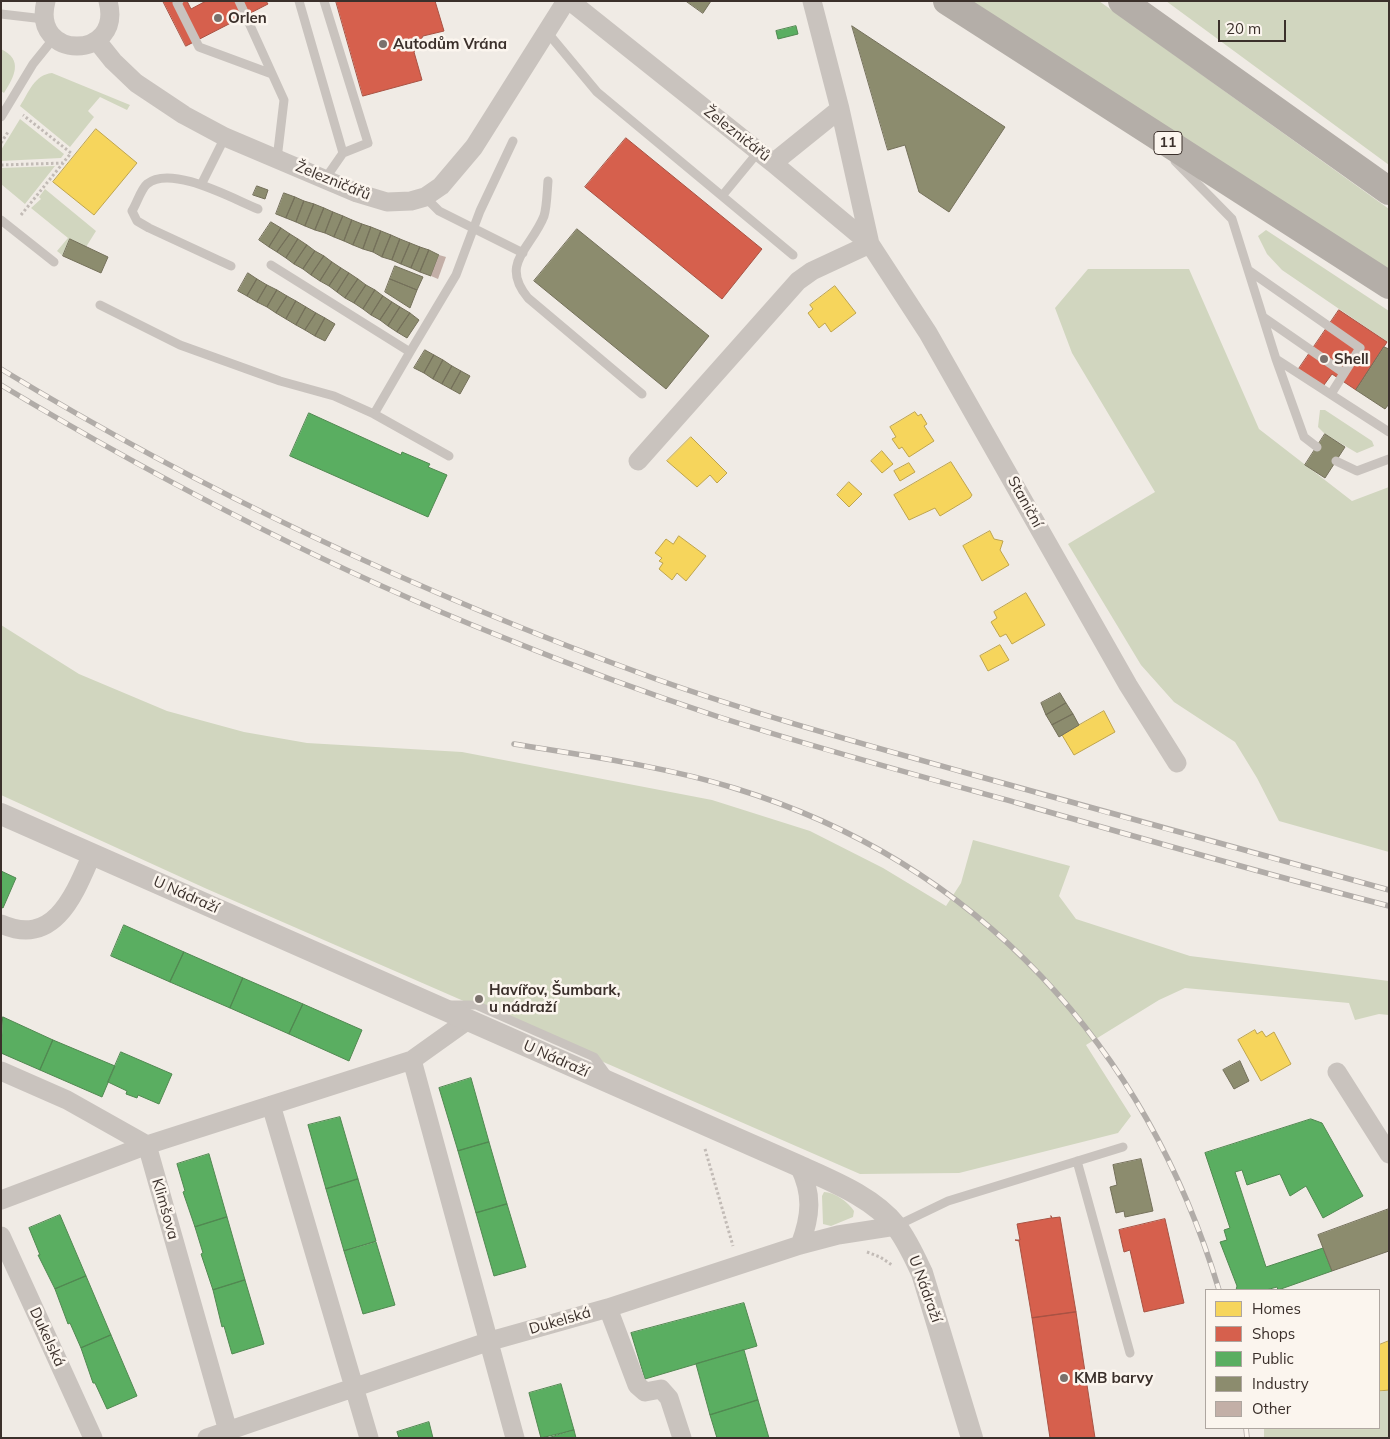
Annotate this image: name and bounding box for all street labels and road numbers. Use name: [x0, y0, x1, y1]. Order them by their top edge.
street label: Železničářů: [700, 103, 774, 165]
road number: 11: [1154, 132, 1182, 154]
street label: Železničářů: [293, 158, 373, 204]
street label: Staniční: [1004, 473, 1046, 531]
street label: U Nádraží: [150, 873, 222, 917]
street label: U Nádraží: [520, 1037, 592, 1081]
street label: Klimšova: [148, 1176, 182, 1242]
street label: U Nádraží: [905, 1253, 945, 1325]
street label: Dukelská: [527, 1304, 593, 1338]
street label: Dukelská: [25, 1305, 69, 1369]

